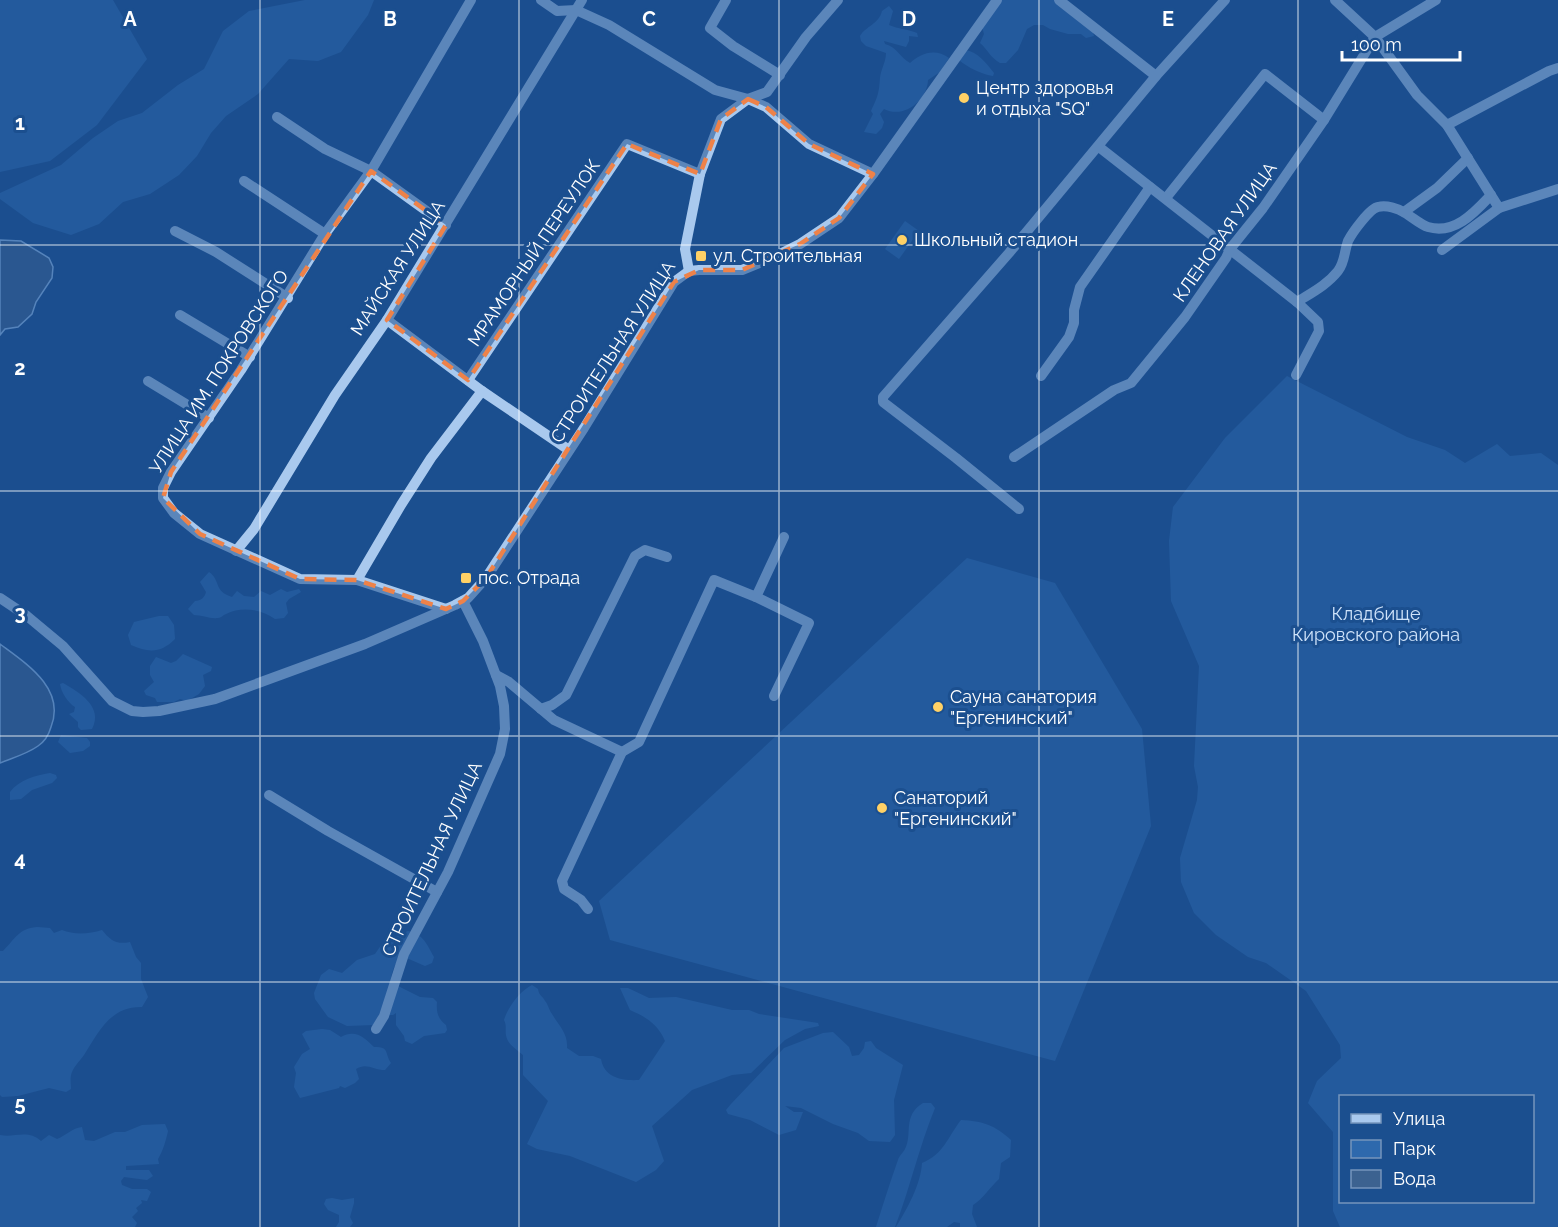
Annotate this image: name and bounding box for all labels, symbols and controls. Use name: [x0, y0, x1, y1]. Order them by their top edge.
text: A: [123, 7, 137, 31]
text: B: [383, 7, 397, 31]
text: C: [642, 7, 656, 31]
text: D: [902, 7, 916, 31]
text: E: [1162, 7, 1174, 31]
scale bar: [1342, 24, 1460, 62]
text: 100 m: [1351, 34, 1402, 55]
place label: Центр здоровья и отдыха "SQ": [976, 77, 1113, 119]
marker: Центр здоровья и отдыха "SQ": [957, 91, 971, 105]
text: 1: [15, 111, 25, 135]
street label: МРАМОРНЫЙ ПЕРЕУЛОК: [463, 155, 604, 350]
street label: КЛЕНОВАЯ УЛИЦА: [1169, 158, 1281, 305]
street label: МАЙСКАЯ УЛИЦА: [346, 196, 449, 339]
place label: Школьный стадион: [914, 229, 1078, 250]
marker: Школьный стадион: [895, 233, 909, 247]
place label: ул. Строительная: [713, 245, 862, 266]
marker: ул. Строительная: [694, 249, 708, 263]
street label: СТРОИТЕЛЬНАЯ УЛИЦА: [546, 257, 679, 447]
street label: УЛИЦА ИМ. ПОКРОВСКОГО: [145, 266, 292, 477]
text: 2: [14, 356, 26, 380]
place label: пос. Отрада: [478, 567, 580, 588]
marker: пос. Отрада: [459, 571, 473, 585]
text: 3: [14, 601, 26, 625]
park label: Кладбище Кировского района: [1292, 603, 1460, 645]
place label: Сауна санатория "Ергенинский": [950, 686, 1097, 728]
marker: Сауна санатория "Ергенинский": [931, 700, 945, 714]
street label: СТРОИТЕЛЬНАЯ УЛИЦА: [377, 758, 486, 959]
place label: Санаторий "Ергенинский": [894, 787, 1017, 829]
marker: Санаторий "Ергенинский": [875, 801, 889, 815]
text: 4: [14, 847, 26, 871]
text: 5: [14, 1092, 26, 1116]
legend: [1339, 1095, 1534, 1203]
text: Улица: [1393, 1108, 1445, 1129]
text: Парк: [1393, 1138, 1436, 1159]
text: Вода: [1393, 1168, 1436, 1189]

